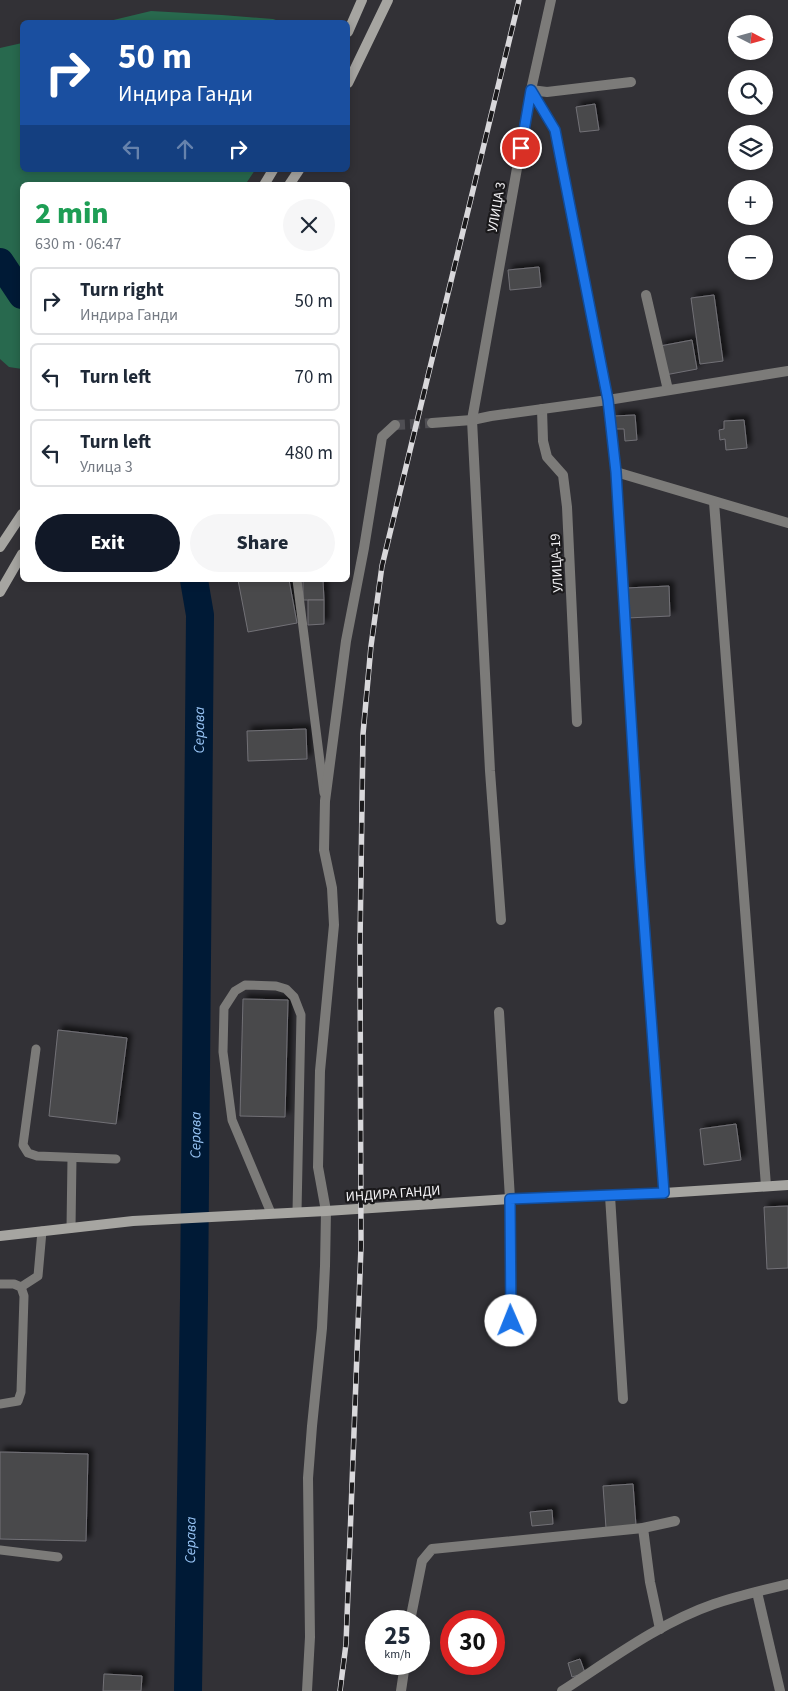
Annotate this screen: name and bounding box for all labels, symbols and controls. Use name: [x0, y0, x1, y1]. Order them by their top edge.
north arrow: [728, 15, 772, 60]
map controls: [728, 15, 773, 280]
text: 50 m: [118, 32, 192, 82]
icon: right: [35, 40, 100, 105]
button: search: [728, 70, 773, 115]
text: Индира Ганди: [118, 78, 253, 110]
button: layers: [728, 125, 773, 170]
pin: [500, 127, 542, 169]
icon: arrive: [507, 134, 535, 162]
icon: left: [118, 135, 146, 163]
icon: ahead: [171, 135, 199, 163]
icon: right: [224, 135, 252, 163]
street label: УЛИЦА 3: [483, 180, 511, 234]
button: +: [728, 180, 773, 225]
text: 2 min: [35, 192, 109, 235]
button: close: [283, 199, 335, 251]
text: 630 m · 06:47: [35, 233, 122, 255]
button: −: [728, 235, 773, 280]
text: Turn right: [80, 277, 164, 304]
icon: right: [37, 287, 65, 315]
text: 50 m: [295, 288, 333, 315]
text: Индира Ганди: [80, 304, 178, 326]
icon: left: [37, 363, 65, 391]
text: Turn left: [80, 364, 151, 391]
text: 70 m: [295, 364, 333, 391]
text: Turn left: [80, 429, 151, 456]
icon: left: [37, 439, 65, 467]
text: 480 m: [285, 440, 333, 467]
text: Улица 3: [80, 456, 133, 478]
button: Exit: [35, 514, 180, 572]
button: Share: [190, 514, 335, 572]
street label: УЛИЦА-19: [545, 533, 569, 593]
water label: Серава: [189, 707, 210, 754]
water label: Серава: [185, 1112, 207, 1159]
street label: ИНДИРА ГАНДИ: [345, 1181, 441, 1207]
position arrow: [484, 1294, 536, 1346]
water label: Серава: [180, 1517, 202, 1564]
speed limit sign: 30: [440, 1610, 505, 1675]
text: 25: [384, 1618, 411, 1654]
text: km/h: [384, 1646, 411, 1663]

